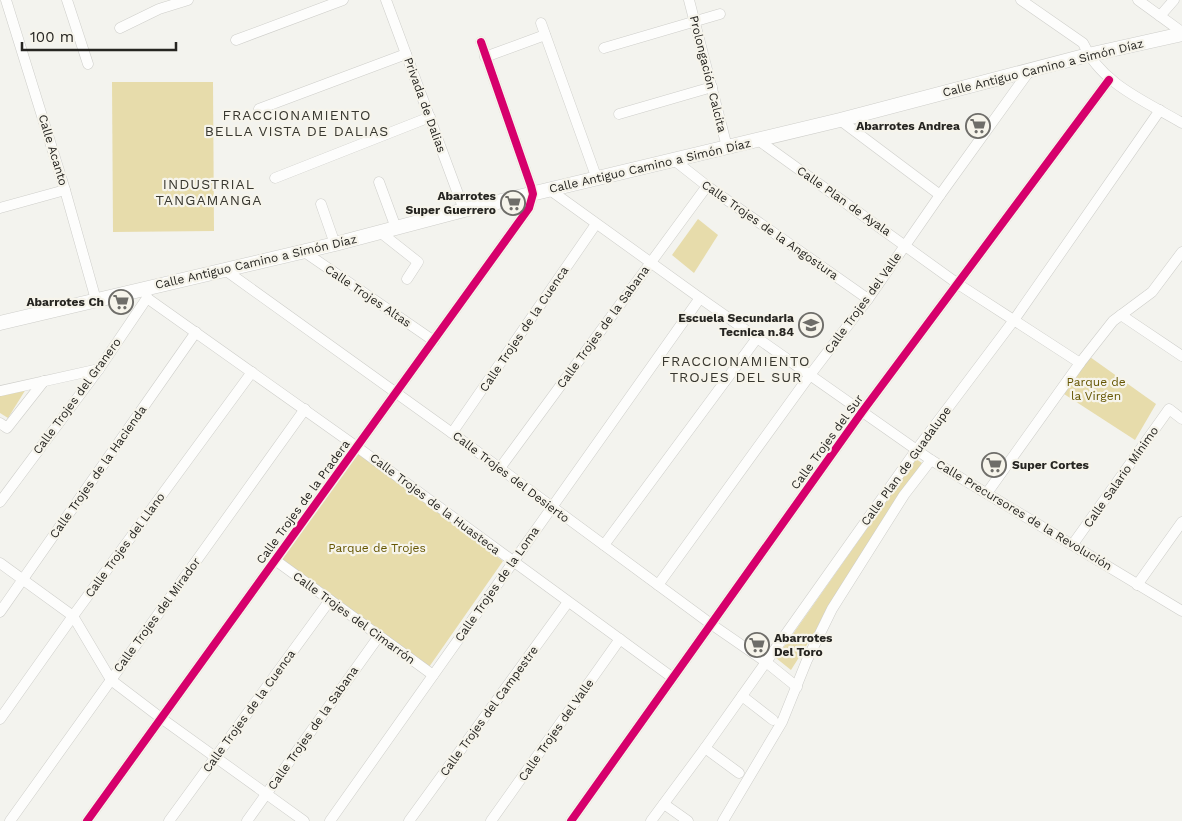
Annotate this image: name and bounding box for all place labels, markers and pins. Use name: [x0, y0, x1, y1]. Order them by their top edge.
supermarket icon: Abarrotes Andrea: [965, 113, 991, 139]
place label: Abarrotes Andrea: [856, 119, 960, 133]
place label: Abarrotes Super Guerrero: [405, 189, 497, 217]
supermarket icon: Abarrotes Super Guerrero: [500, 190, 526, 216]
supermarket icon: Abarrotes Ch: [108, 289, 134, 315]
place label: Abarrotes Ch: [26, 295, 104, 309]
place label: Escuela Secundaria Tecnica n.84: [678, 311, 794, 339]
school or university icon: Escuela Secundaria Tecnica n.84: [798, 312, 824, 338]
supermarket icon: Super Cortes: [981, 452, 1007, 478]
place label: Super Cortes: [1012, 458, 1090, 472]
place label: Abarrotes Del Toro: [774, 631, 833, 659]
supermarket icon: Abarrotes Del Toro: [744, 632, 770, 658]

